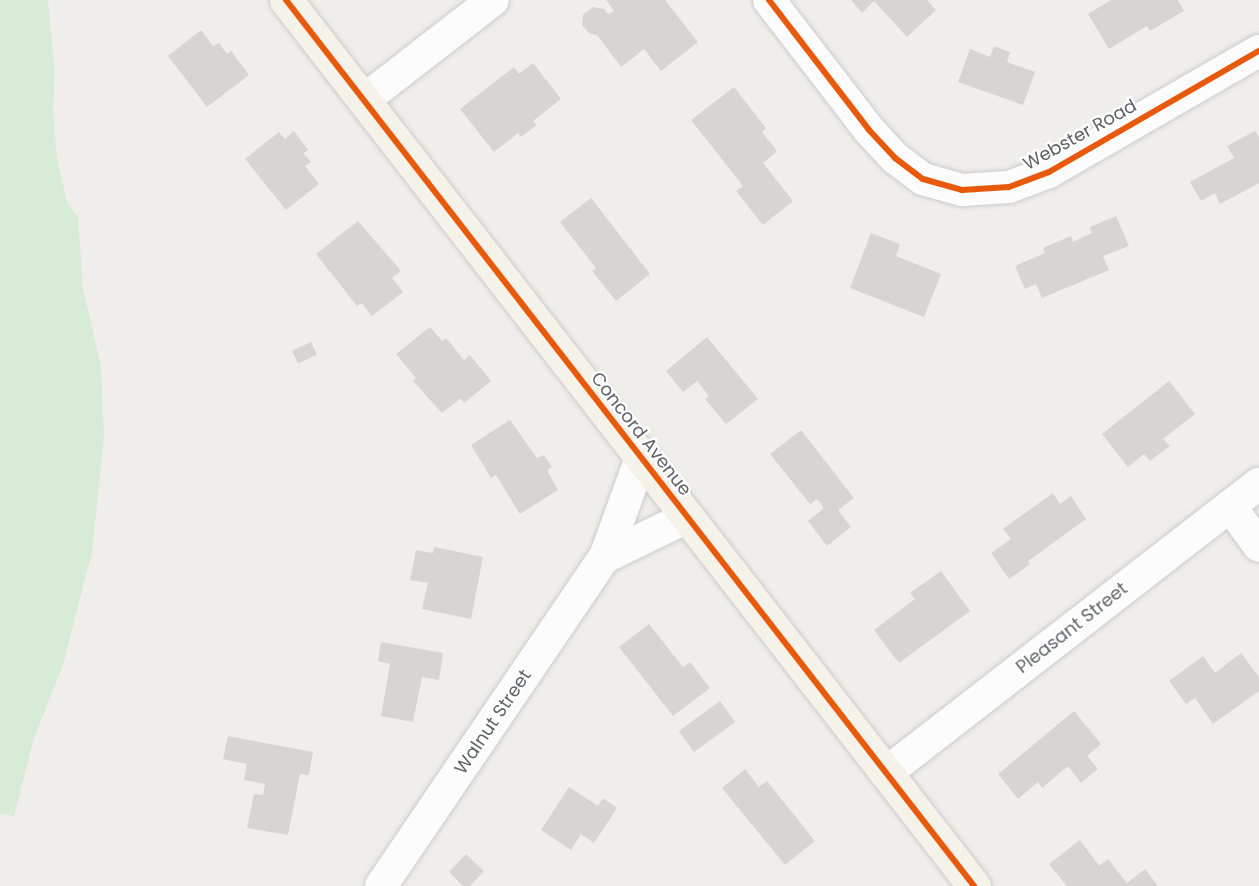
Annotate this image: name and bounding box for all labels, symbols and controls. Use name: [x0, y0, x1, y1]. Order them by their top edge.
street label: Webster Road: [1020, 95, 1140, 175]
street label: Concord Avenue: [586, 368, 696, 500]
street label: Pleasant Street: [1012, 578, 1132, 678]
street label: Walnut Street: [450, 666, 536, 778]

